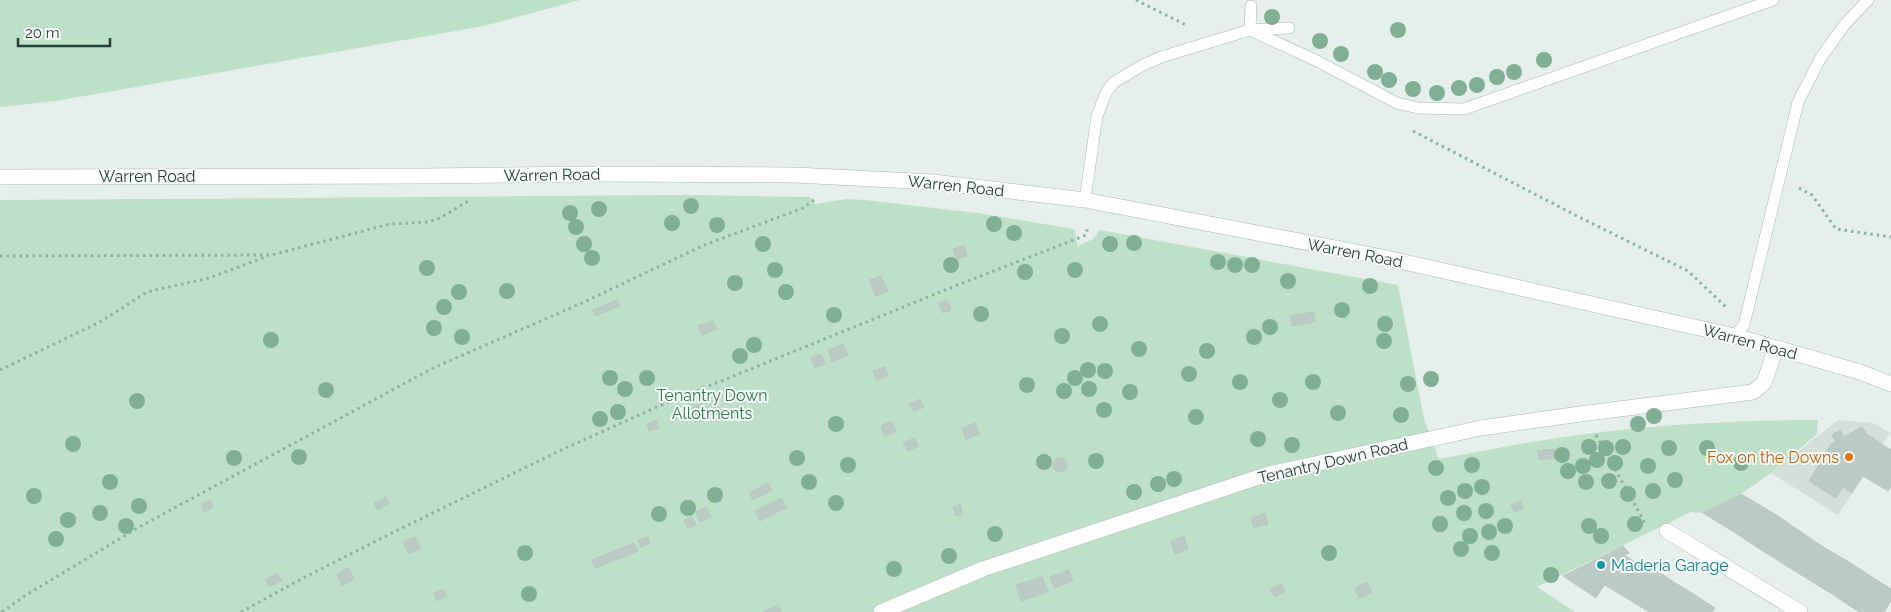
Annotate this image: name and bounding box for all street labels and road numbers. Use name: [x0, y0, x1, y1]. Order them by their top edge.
street label: Warren Road: [503, 165, 601, 185]
street label: Warren Road: [99, 167, 195, 186]
street label: Warren Road: [907, 171, 1005, 201]
street label: Warren Road: [1306, 234, 1404, 272]
street label: Warren Road: [1701, 320, 1799, 364]
street label: Tenantry Down Road: [1256, 434, 1410, 488]

